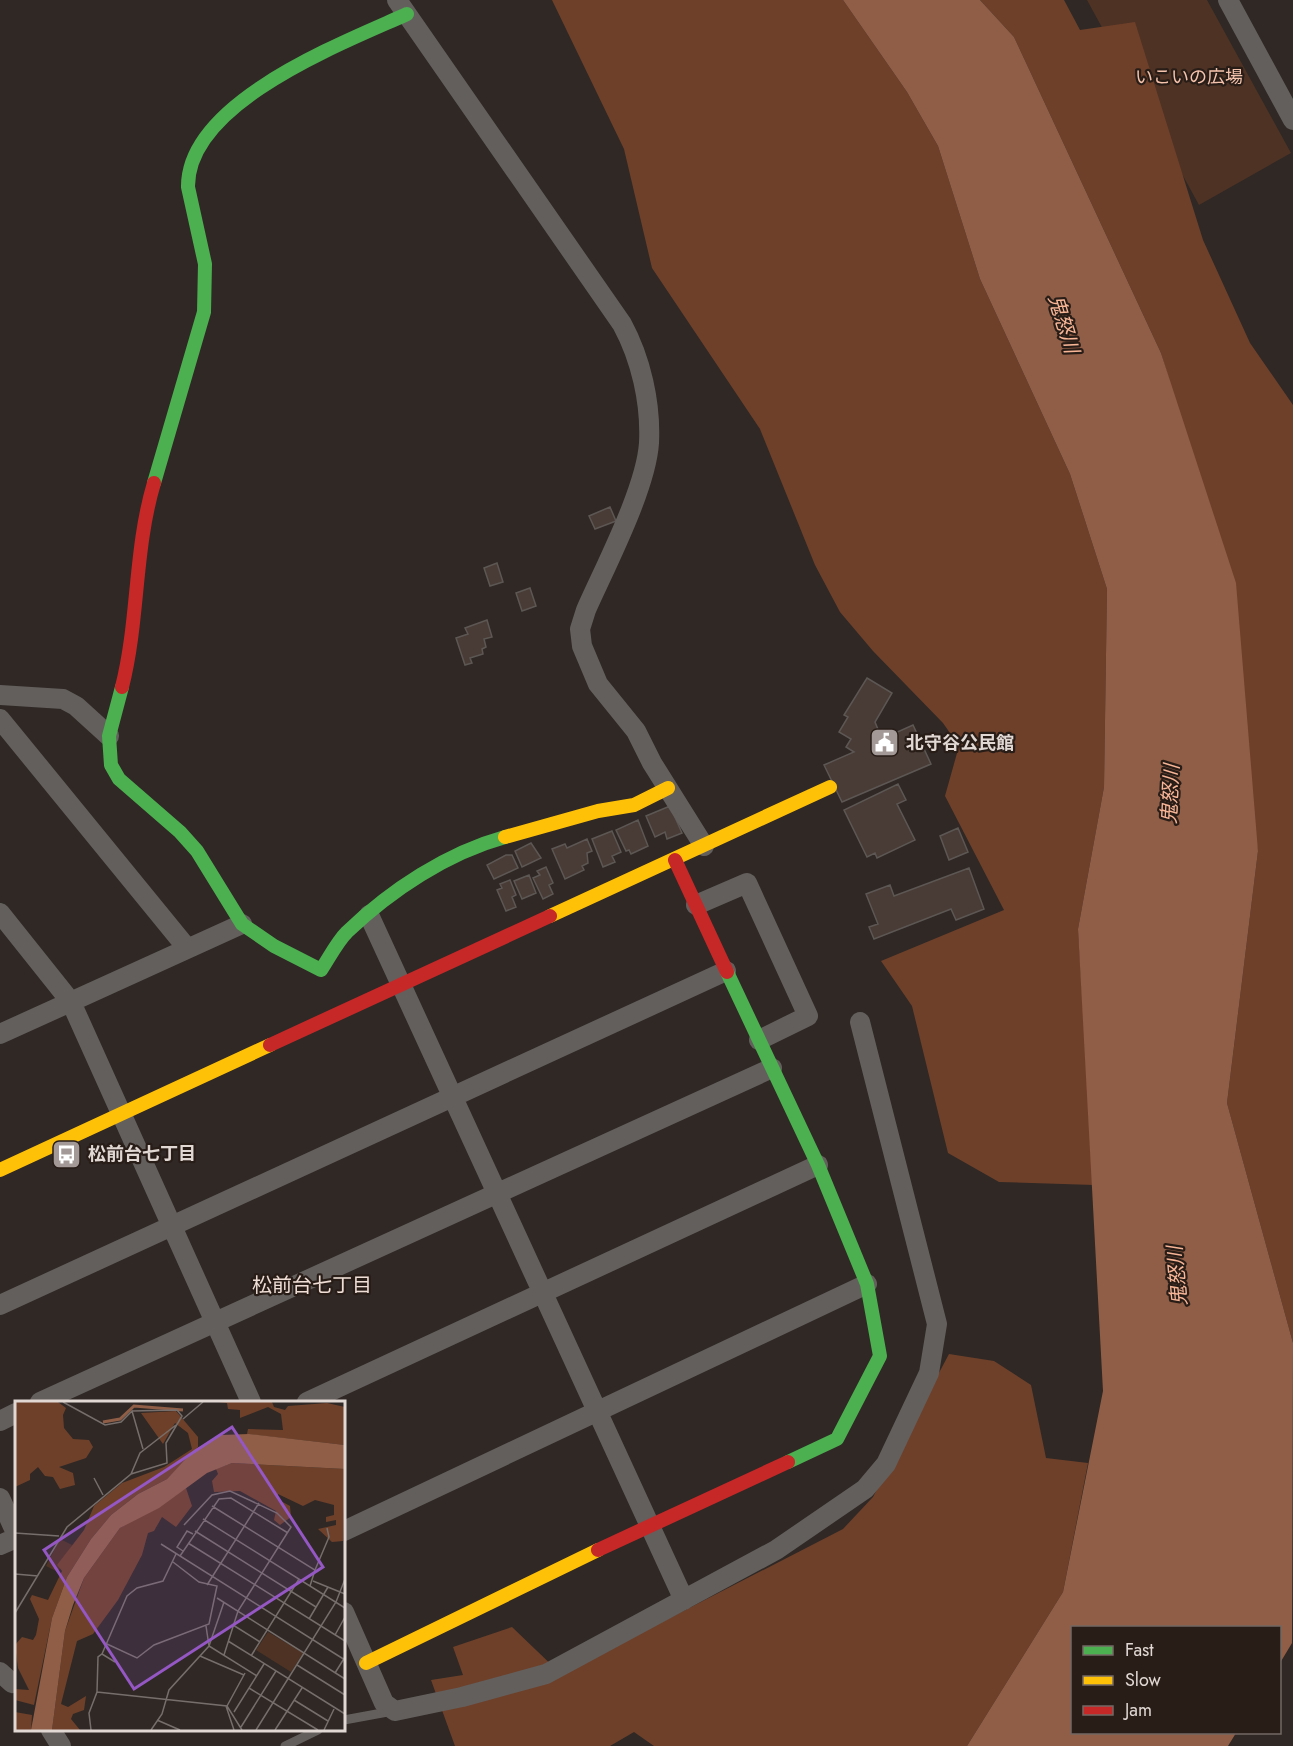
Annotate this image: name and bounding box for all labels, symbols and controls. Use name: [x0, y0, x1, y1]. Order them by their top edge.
park label: いこいの広場: [1135, 64, 1243, 90]
water label: 鬼怒川: [1041, 291, 1087, 359]
public building icon: 北守谷公民館: [869, 727, 901, 759]
place label: 北守谷公民館: [906, 730, 1014, 756]
water label: 鬼怒川: [1154, 761, 1187, 825]
bus stop icon: 松前台七丁目: [51, 1138, 83, 1170]
place label: 松前台七丁目: [88, 1141, 196, 1167]
water label: 鬼怒川: [1160, 1243, 1195, 1307]
district label: 松前台七丁目: [252, 1271, 372, 1300]
inset map: [15, 1401, 345, 1731]
legend: [1071, 1626, 1281, 1734]
text: Fast: [1125, 1637, 1154, 1663]
text: Slow: [1125, 1667, 1162, 1693]
text: Jam: [1123, 1697, 1152, 1723]

